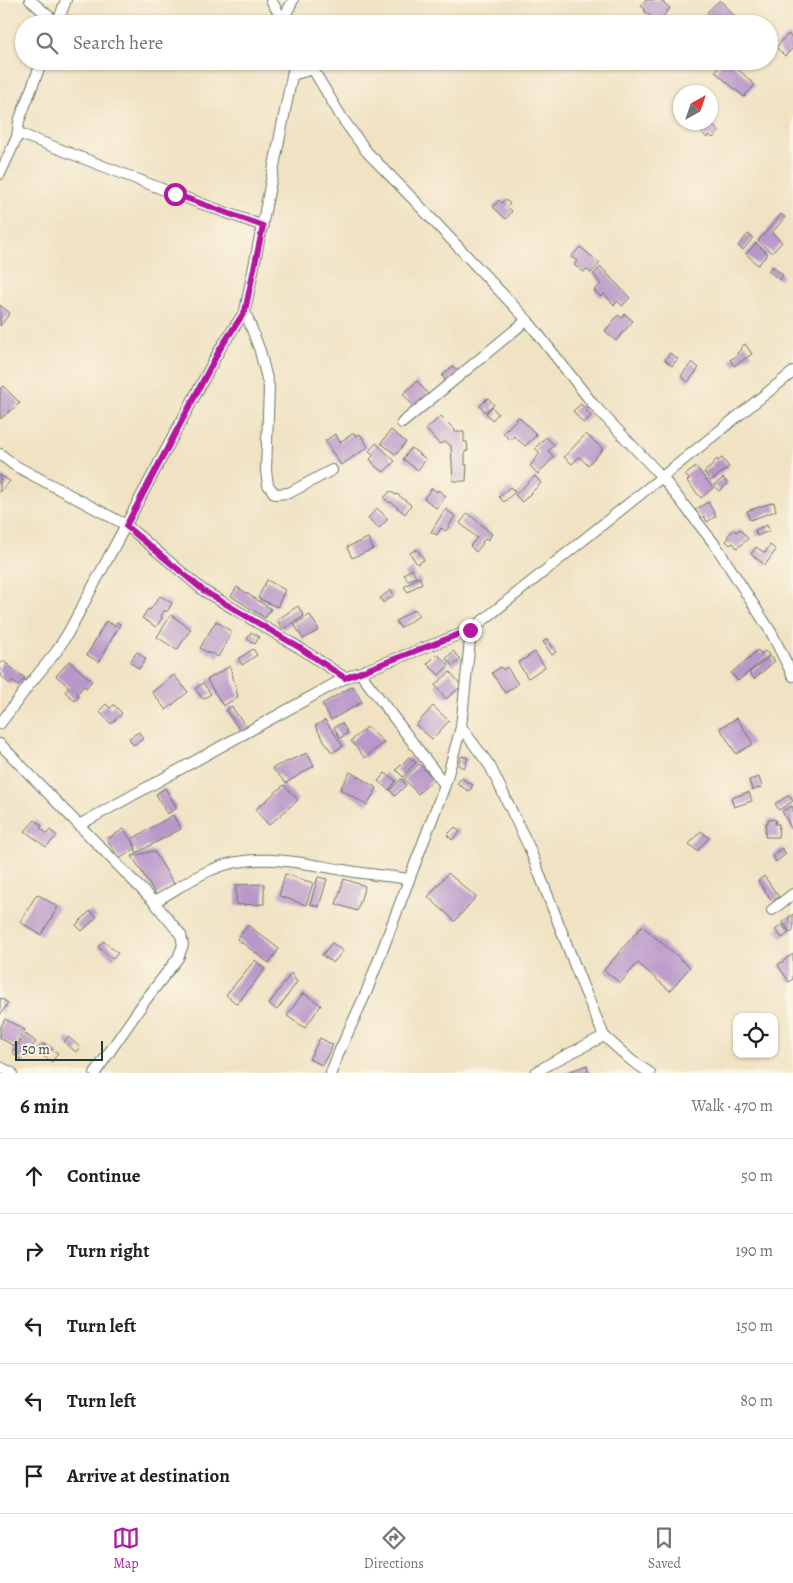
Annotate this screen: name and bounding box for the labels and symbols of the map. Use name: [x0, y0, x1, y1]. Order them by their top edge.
north arrow: [673, 85, 718, 130]
route start: [164, 183, 187, 206]
route end: [459, 619, 482, 642]
scale bar: [15, 1038, 102, 1061]

